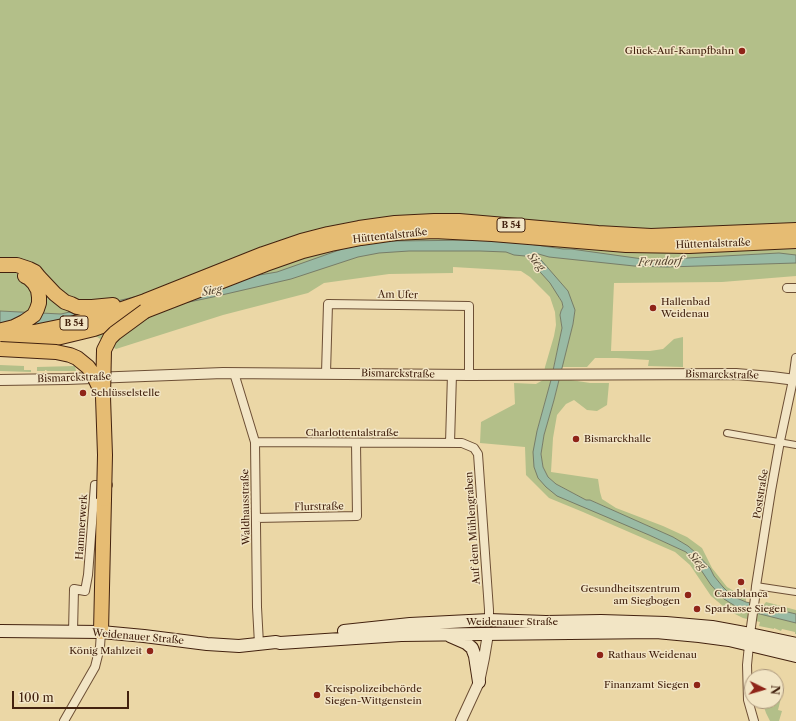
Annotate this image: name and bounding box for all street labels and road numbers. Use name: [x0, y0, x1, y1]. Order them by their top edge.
road number: B 54: [497, 218, 525, 232]
street label: Hüttentalstraße: [352, 226, 428, 246]
street label: Hüttentalstraße: [675, 237, 751, 251]
street label: Am Ufer: [378, 289, 418, 301]
road number: B 54: [60, 316, 88, 330]
street label: Bismarckstraße: [361, 367, 435, 381]
street label: Bismarckstraße: [685, 368, 759, 382]
street label: Bismarckstraße: [37, 371, 111, 385]
street label: Charlottentalstraße: [305, 427, 399, 439]
street label: Poststraße: [751, 468, 771, 520]
street label: Waldhausstraße: [239, 469, 253, 545]
street label: Auf dem Mühlengraben: [463, 471, 483, 585]
street label: Hammerwerk: [74, 494, 90, 560]
street label: Flurstraße: [294, 501, 344, 513]
street label: Weidenauer Straße: [466, 616, 558, 628]
street label: Weidenauer Straße: [92, 627, 184, 647]

